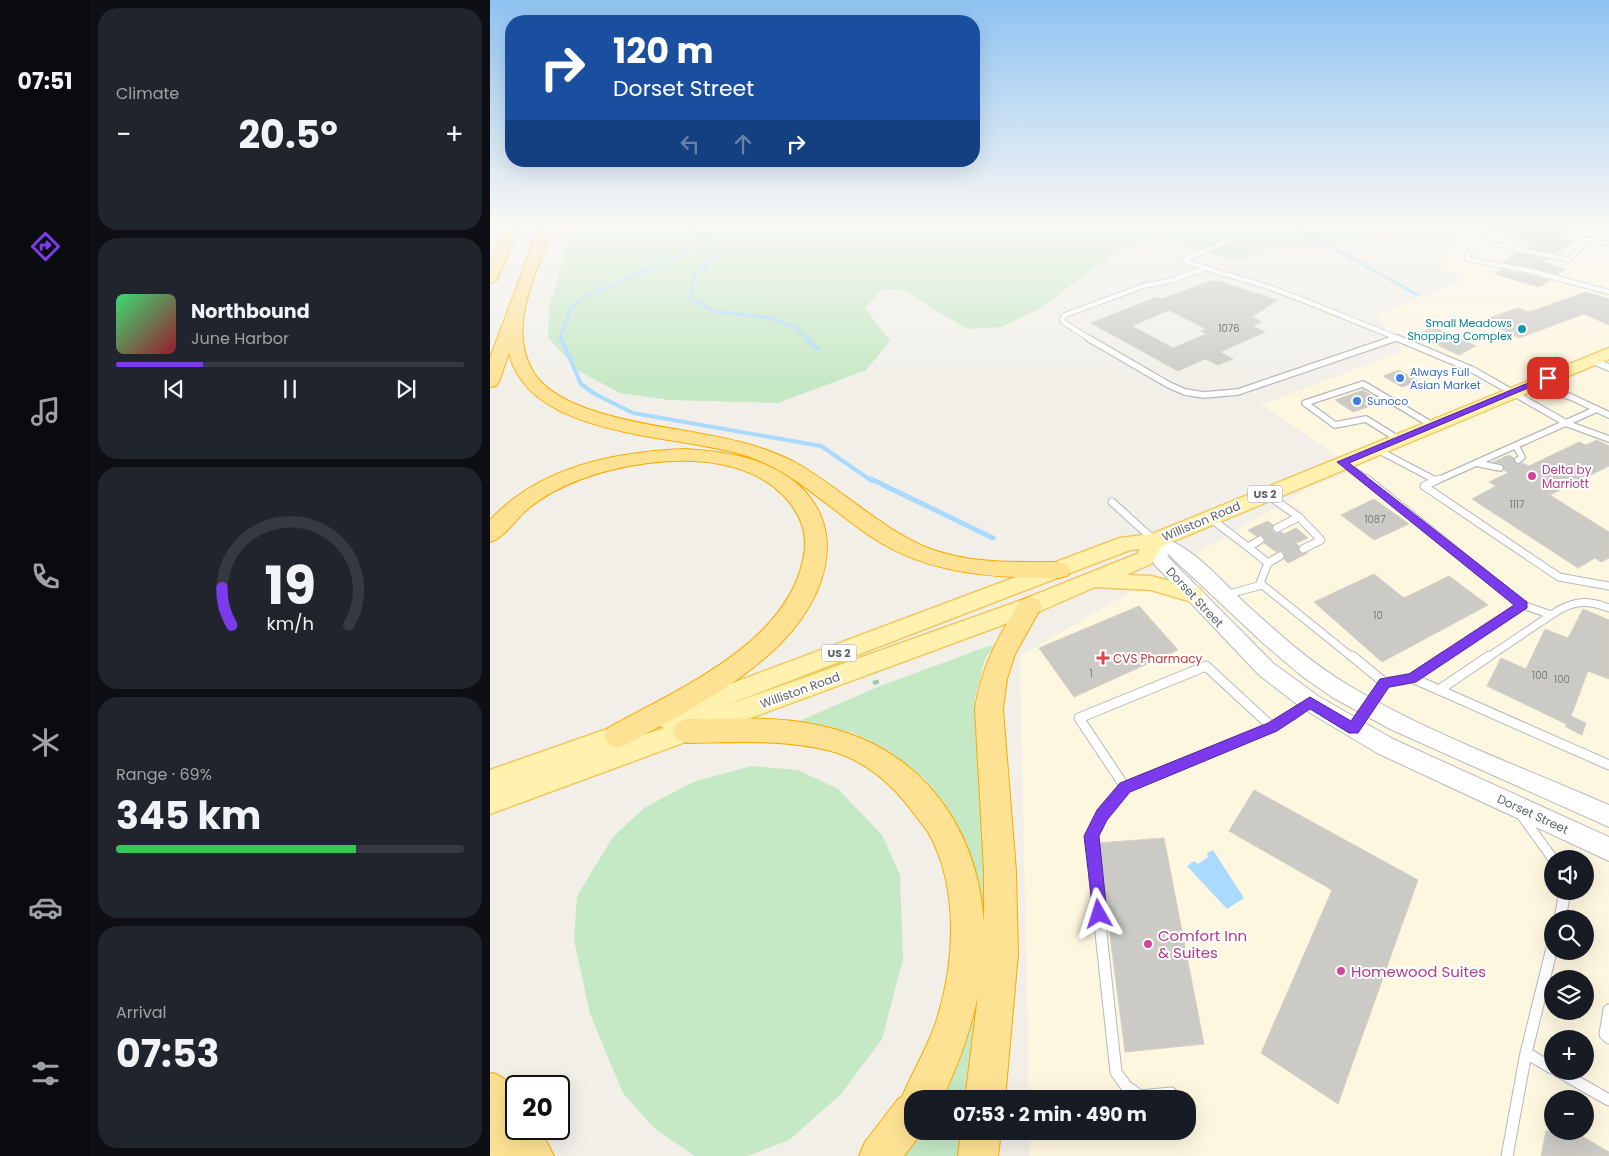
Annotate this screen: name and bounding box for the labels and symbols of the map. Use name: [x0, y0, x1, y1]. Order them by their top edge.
place label: Small Meadows Shopping Complex: [1407, 315, 1513, 344]
house number: 1076: [1218, 321, 1240, 336]
marker: Small Meadows Shopping Complex: [1516, 323, 1528, 335]
pin: [1527, 357, 1569, 399]
place label: Always Full Asian Market: [1410, 364, 1481, 393]
marker: Always Full Asian Market: [1394, 372, 1406, 384]
place label: Sunoco: [1367, 393, 1408, 409]
marker: Sunoco: [1351, 395, 1363, 407]
place label: Delta by Marriott: [1542, 461, 1592, 492]
marker: Delta by Marriott: [1526, 470, 1538, 482]
road number: US 2: [1248, 486, 1282, 502]
street label: Williston Road: [1159, 497, 1243, 545]
house number: 1117: [1509, 497, 1525, 512]
house number: 1087: [1364, 512, 1386, 527]
street label: Dorset Street: [1163, 563, 1227, 631]
house number: 10: [1373, 608, 1383, 623]
road number: US 2: [822, 644, 856, 661]
place label: CVS Pharmacy: [1113, 650, 1203, 667]
marker: CVS Pharmacy: [1097, 652, 1109, 664]
house number: 1: [1089, 666, 1093, 681]
street label: Williston Road: [758, 668, 842, 712]
house number: 100: [1532, 668, 1548, 683]
house number: 100: [1554, 672, 1570, 687]
street label: Dorset Street: [1494, 790, 1572, 838]
position arrow: [1072, 887, 1124, 939]
place label: Comfort Inn & Suites: [1158, 925, 1247, 963]
marker: Comfort Inn & Suites: [1142, 938, 1154, 950]
place label: Homewood Suites: [1351, 961, 1486, 982]
marker: Homewood Suites: [1335, 965, 1347, 977]
speed limit sign: 20: [505, 1075, 570, 1140]

